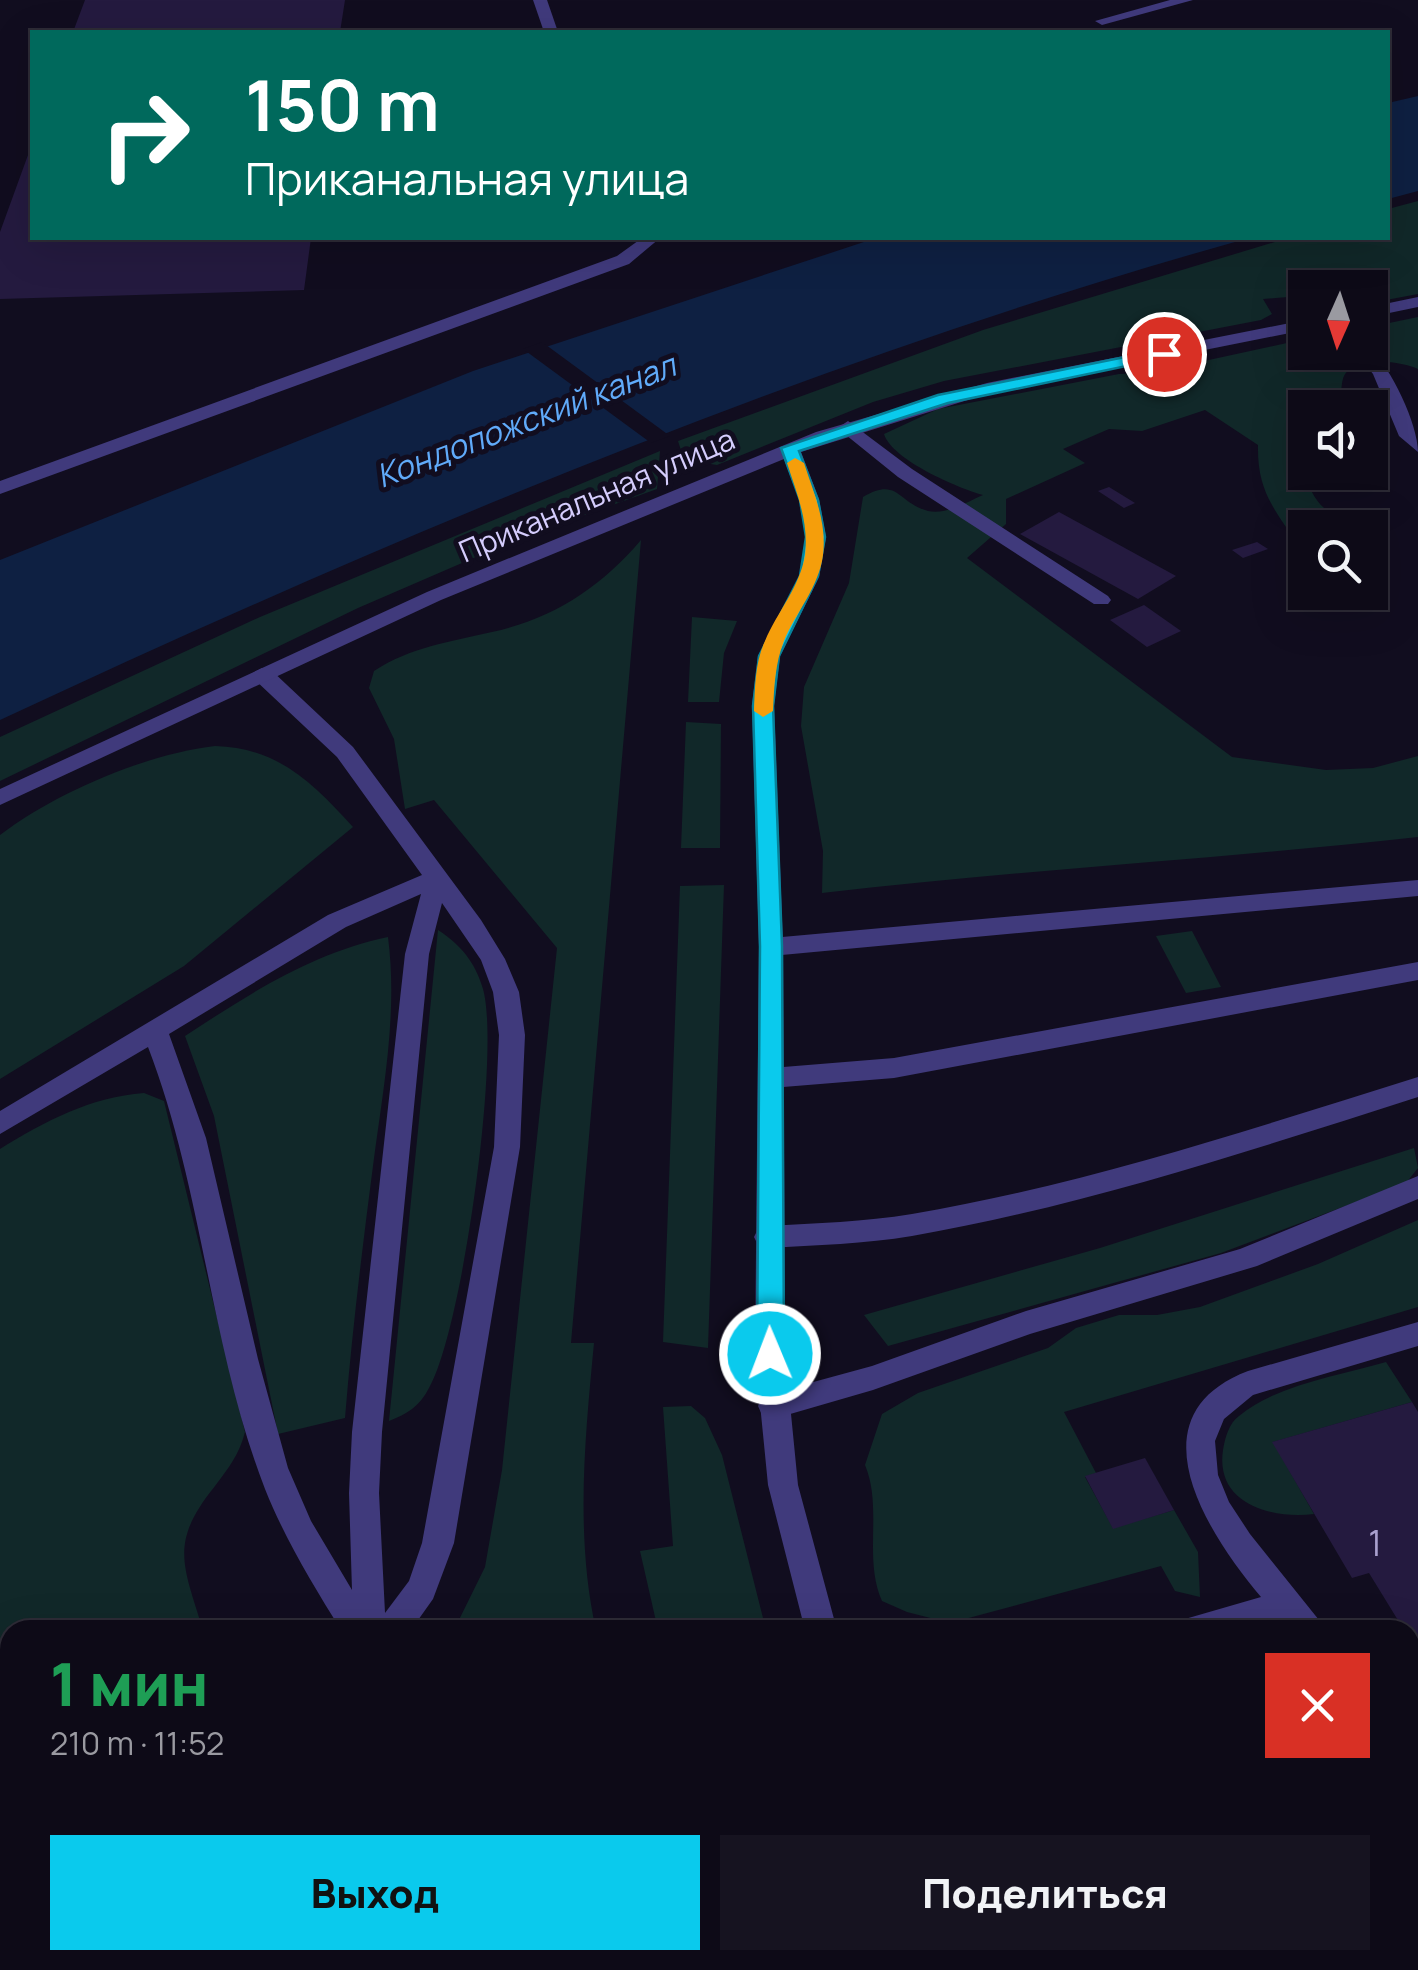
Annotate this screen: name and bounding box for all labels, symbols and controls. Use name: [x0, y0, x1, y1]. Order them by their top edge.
text: 150 m: [245, 56, 440, 152]
icon: right: [80, 70, 210, 200]
text: Приканальная улица: [245, 147, 689, 209]
north arrow: [1288, 270, 1388, 370]
map controls: [1288, 270, 1388, 610]
pin: [1122, 312, 1207, 397]
icon: arrive: [1137, 327, 1192, 382]
water label: Кондопожский канал: [370, 342, 684, 497]
button: sound: [1288, 390, 1388, 490]
street label: Приканальная улица: [452, 418, 741, 571]
button: search: [1288, 510, 1388, 610]
position arrow: [718, 1302, 822, 1406]
house number: 1: [1368, 1519, 1382, 1567]
text: 1 мин: [50, 1642, 209, 1724]
button: close: [1265, 1653, 1370, 1758]
text: 210 m · 11:52: [50, 1721, 224, 1765]
button: Выход: [50, 1835, 700, 1950]
button: Поделиться: [720, 1835, 1370, 1950]

